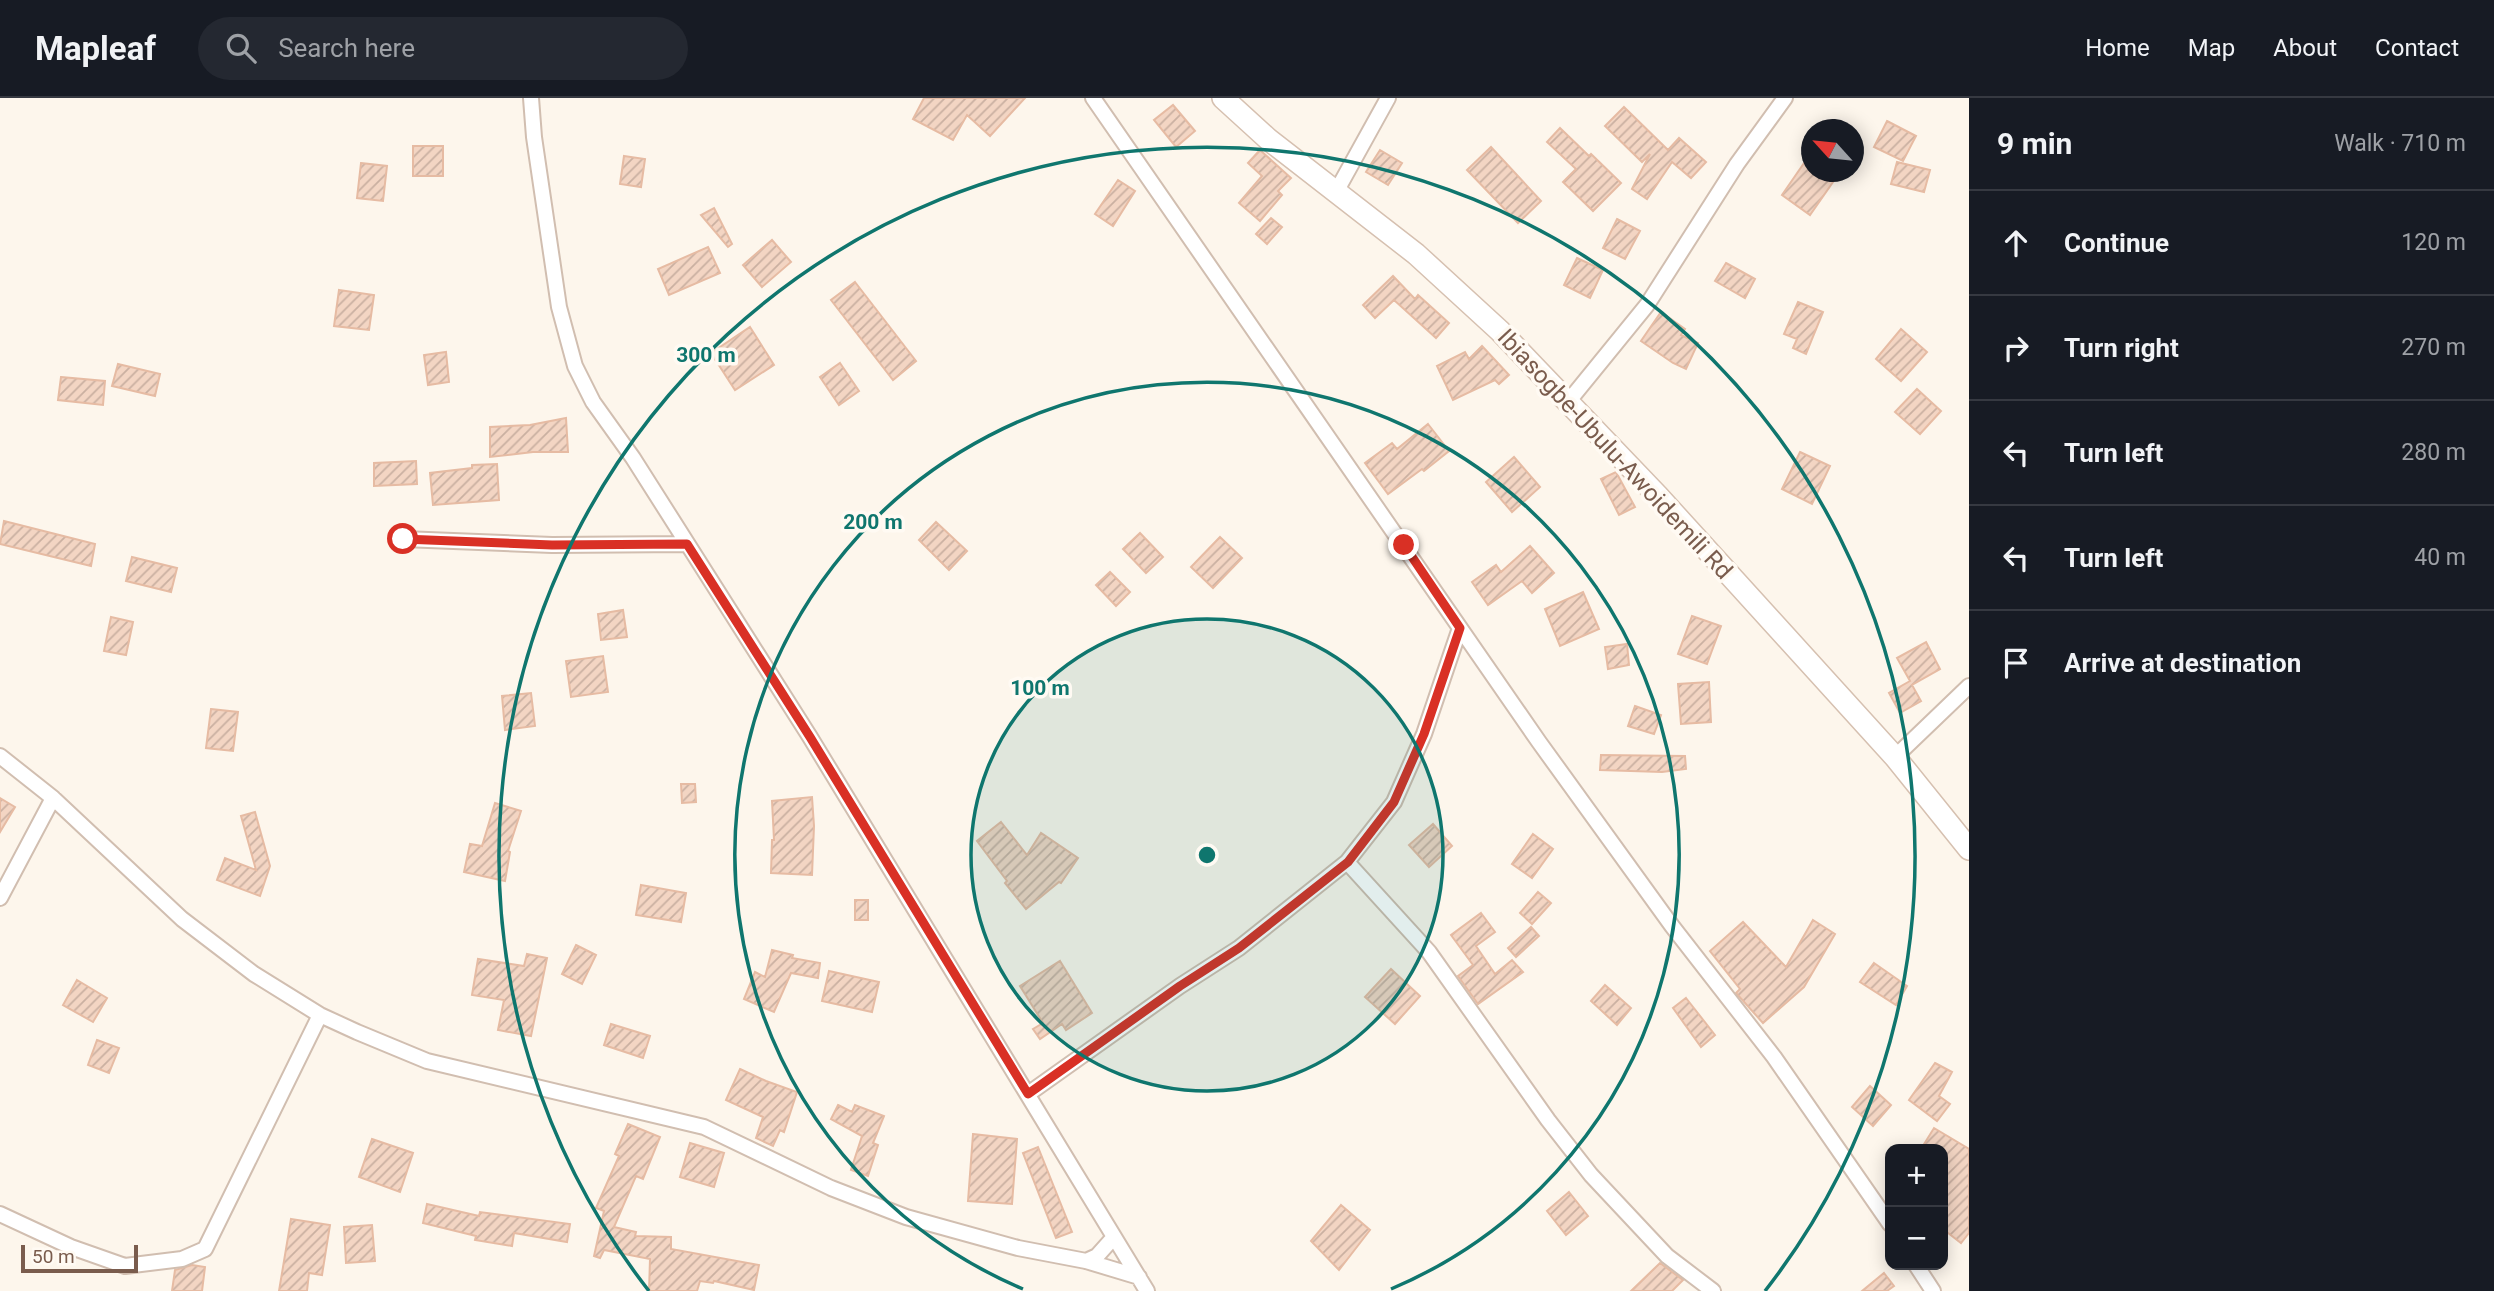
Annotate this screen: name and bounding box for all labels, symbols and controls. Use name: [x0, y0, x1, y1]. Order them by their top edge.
search box: [198, 17, 688, 80]
text: Mapleaf: [35, 29, 156, 68]
icon: search: [222, 29, 260, 67]
text: Search here: [278, 33, 415, 63]
text: Home: [2085, 34, 2150, 62]
text: Map: [2188, 34, 2235, 62]
text: About: [2273, 34, 2337, 62]
text: Contact: [2375, 34, 2459, 62]
north arrow: [1801, 119, 1864, 182]
text: 9 min: [1997, 126, 2072, 161]
text: Walk · 710 m: [2334, 130, 2466, 157]
icon: ahead: [1997, 224, 2035, 262]
text: Continue: [2064, 228, 2169, 258]
text: 120 m: [2401, 229, 2466, 256]
street label: Ibiasogbe-Ubulu-Awoidemili Rd: [1492, 323, 1738, 585]
icon: right: [1997, 329, 2035, 367]
text: Turn right: [2064, 333, 2179, 363]
text: 270 m: [2401, 334, 2466, 361]
text: 300 m: [676, 343, 736, 367]
icon: left: [1997, 434, 2035, 472]
text: Turn left: [2064, 438, 2163, 468]
text: 280 m: [2401, 439, 2466, 466]
text: 200 m: [843, 510, 903, 534]
route start: [387, 523, 418, 554]
route end: [1388, 529, 1419, 560]
icon: left: [1997, 539, 2035, 577]
text: Turn left: [2064, 543, 2163, 573]
text: 40 m: [2414, 544, 2466, 571]
icon: arrive: [1997, 644, 2035, 682]
text: Arrive at destination: [2064, 648, 2301, 678]
text: 100 m: [1010, 676, 1070, 700]
centre of rings: [1195, 843, 1219, 867]
map controls: [1885, 1144, 1948, 1270]
button: +: [1885, 1144, 1948, 1207]
button: −: [1885, 1207, 1948, 1270]
scale bar: [21, 1242, 138, 1274]
text: 50 m: [32, 1245, 75, 1268]

